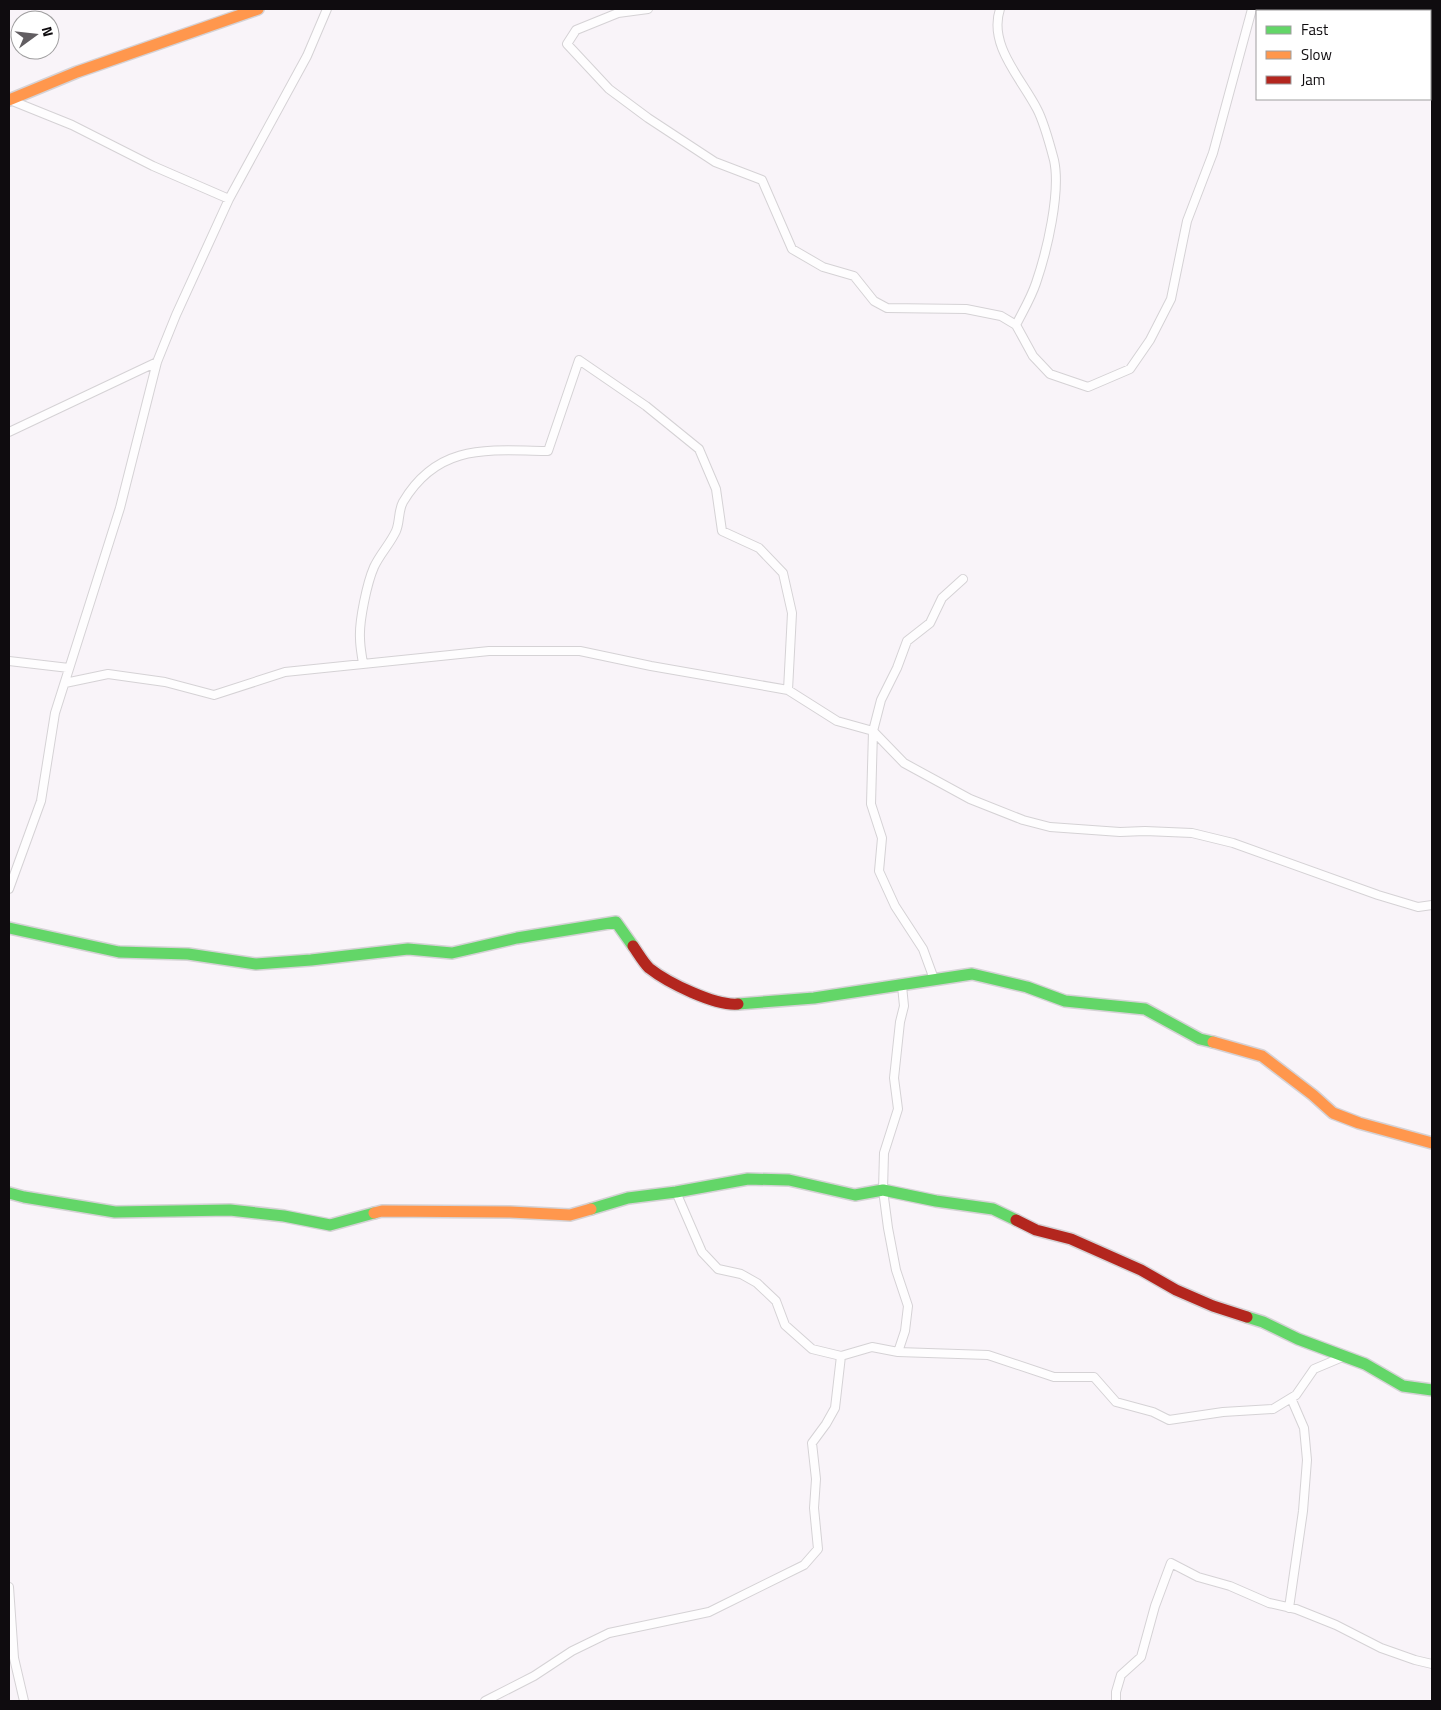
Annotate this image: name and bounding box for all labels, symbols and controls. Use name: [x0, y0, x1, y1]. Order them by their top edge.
north arrow: [10, 10, 60, 60]
legend: [1256, 10, 1431, 100]
text: Fast: [1301, 18, 1329, 41]
text: N: [37, 24, 59, 39]
text: Slow: [1301, 43, 1332, 66]
text: Jam: [1301, 68, 1325, 91]

